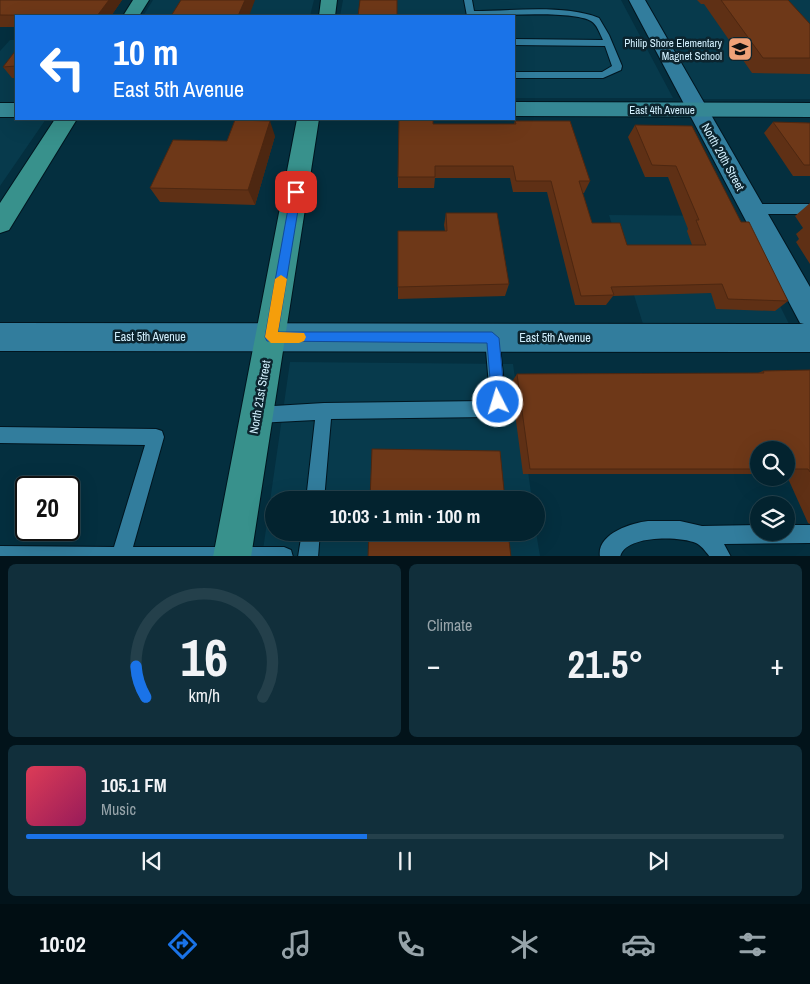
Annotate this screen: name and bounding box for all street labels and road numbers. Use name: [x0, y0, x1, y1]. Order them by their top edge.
street label: East 4th Avenue: [629, 103, 695, 117]
street label: North 20th Street: [698, 120, 748, 194]
street label: East 5th Avenue: [114, 329, 186, 345]
street label: East 5th Avenue: [519, 330, 591, 346]
street label: North 21st Street: [246, 359, 274, 435]

